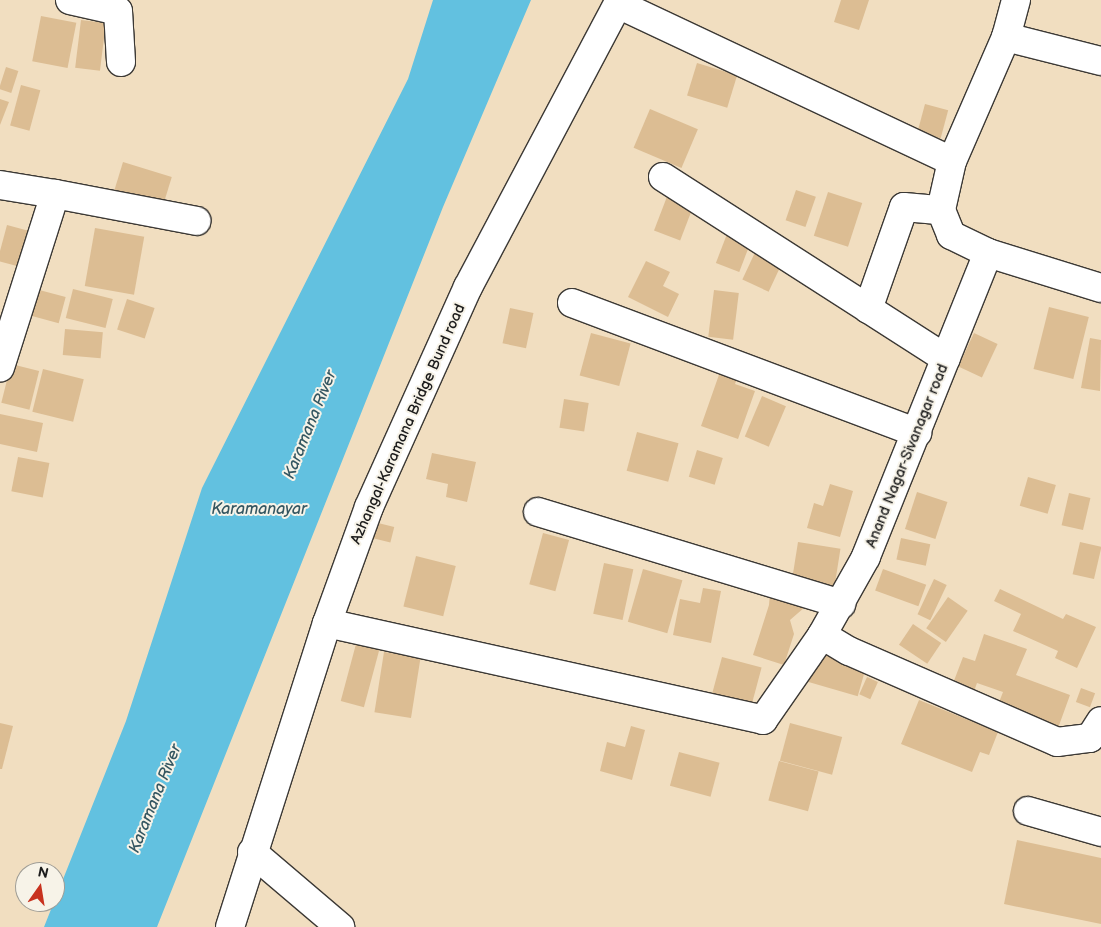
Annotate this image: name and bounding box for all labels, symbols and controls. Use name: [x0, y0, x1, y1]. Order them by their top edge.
street label: Azhangal-Karamana Bridge Bund road: [347, 301, 469, 547]
street label: Anand Nagar-Sivanagar road: [862, 362, 952, 550]
water label: Karamana River: [280, 368, 342, 482]
water label: Karamanayar: [211, 500, 307, 520]
water label: Karamana River: [125, 742, 187, 856]
north arrow: [15, 862, 65, 912]
text: N: [36, 863, 50, 882]

